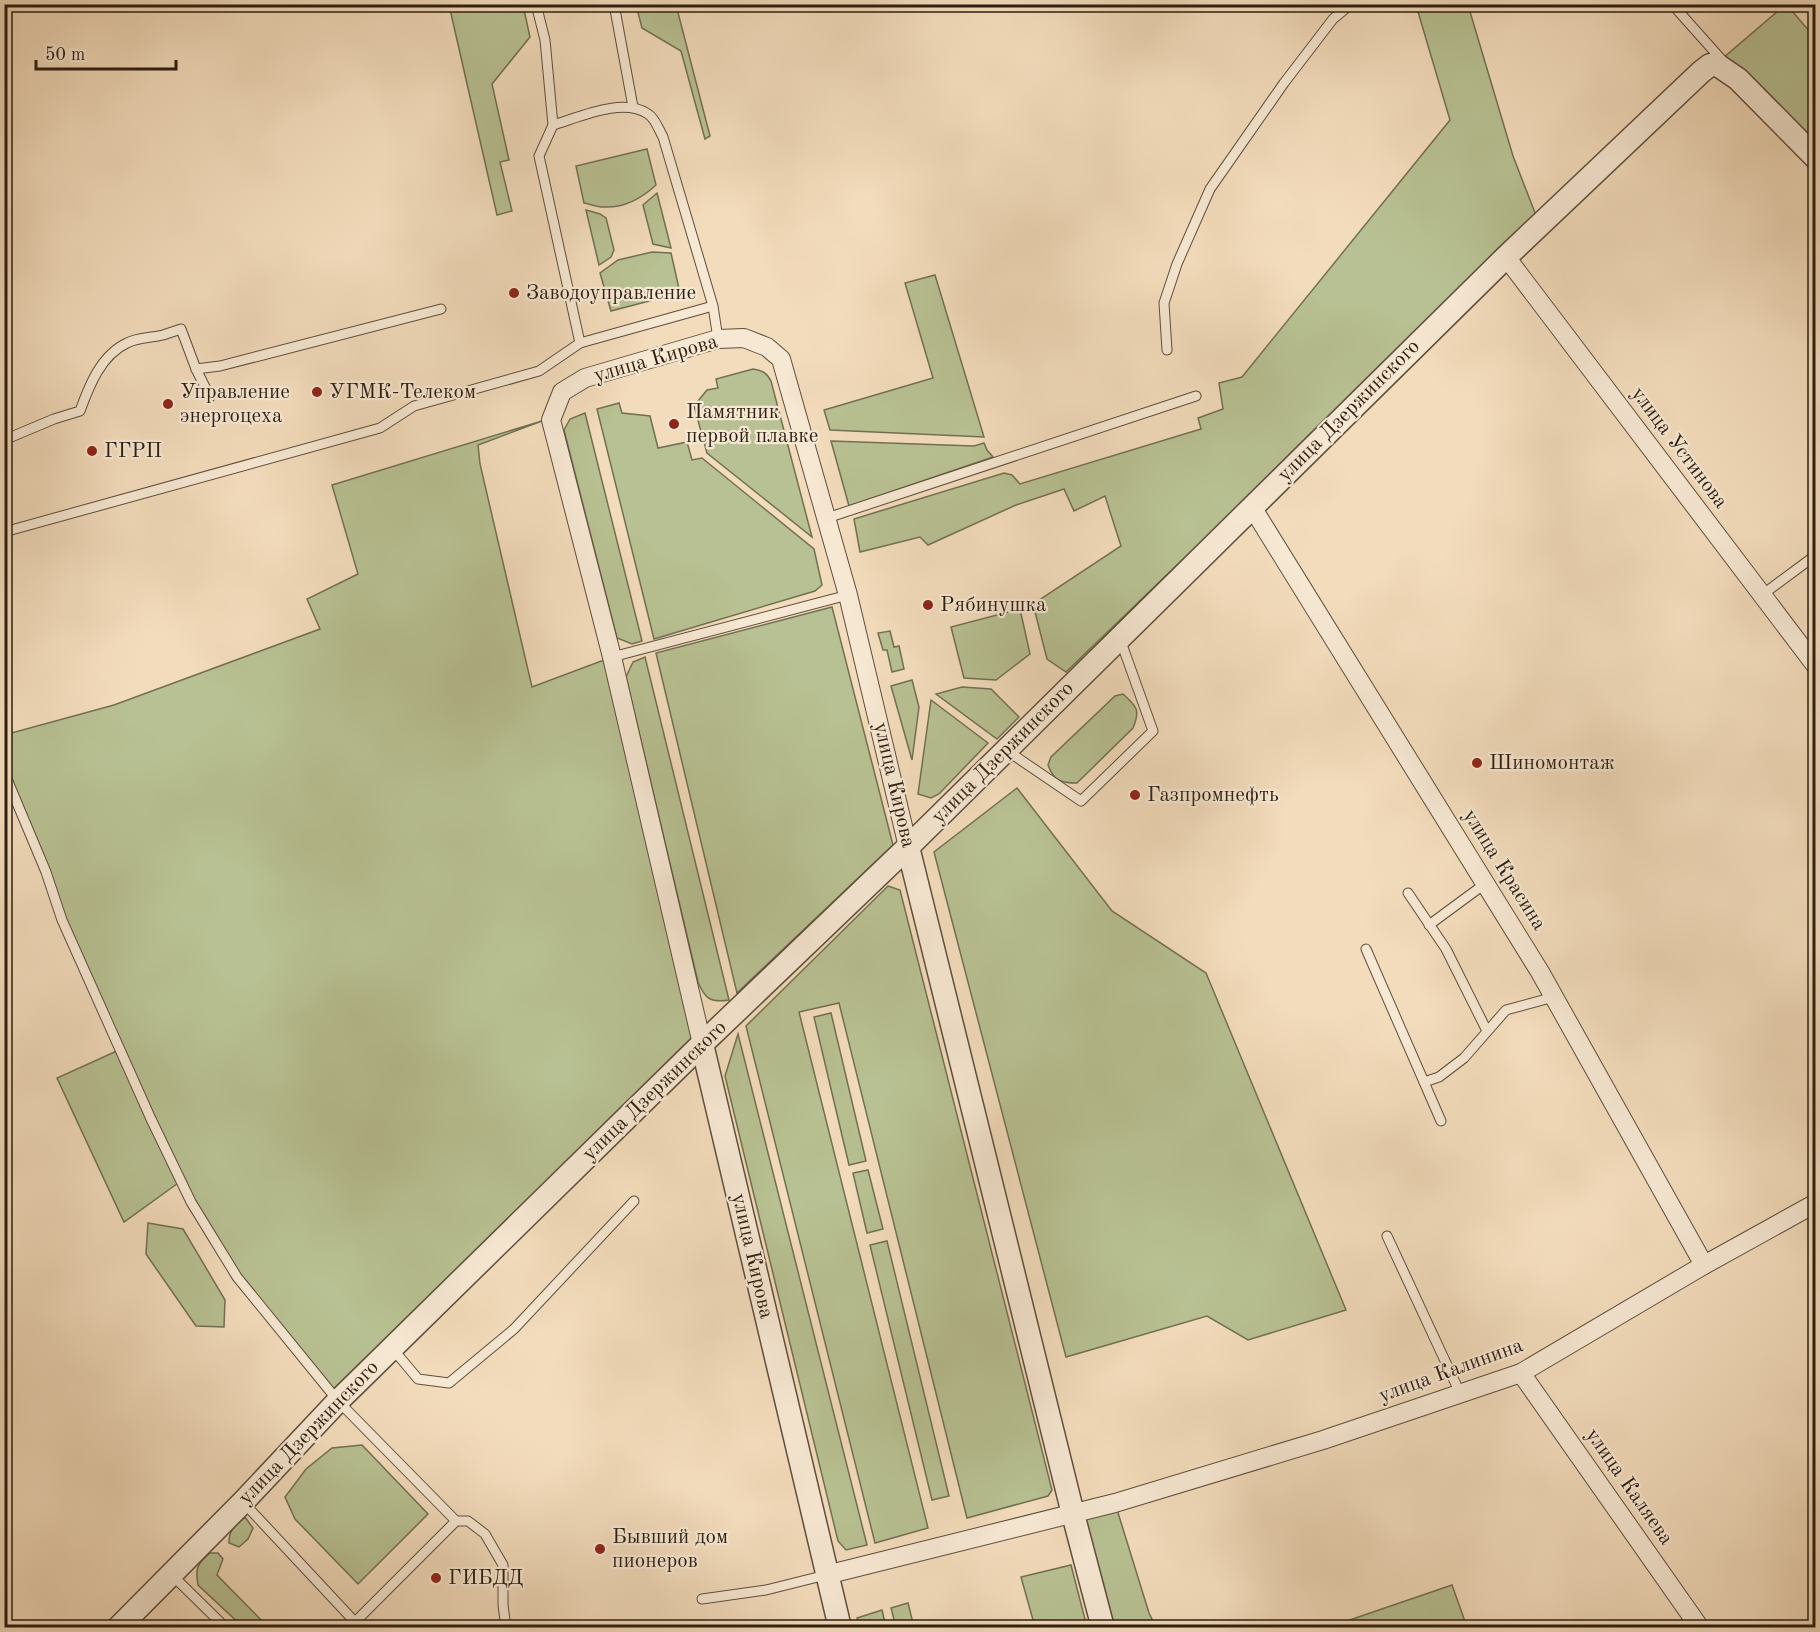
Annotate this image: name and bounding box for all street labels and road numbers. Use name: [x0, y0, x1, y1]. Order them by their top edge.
street label: улица Кирова: [592, 331, 720, 387]
street label: улица Дзержинского: [1274, 336, 1424, 486]
street label: улица Устинова: [1627, 383, 1731, 513]
street label: улица Дзержинского: [928, 678, 1078, 828]
street label: улица Кирова: [869, 720, 919, 850]
street label: улица Красина: [1458, 806, 1550, 934]
street label: улица Дзержинского: [579, 1017, 731, 1165]
street label: улица Кирова: [727, 1191, 777, 1321]
street label: улица Калинина: [1376, 1335, 1526, 1407]
street label: улица Дзержинского: [235, 1357, 383, 1509]
street label: улица Каляева: [1581, 1425, 1677, 1549]

